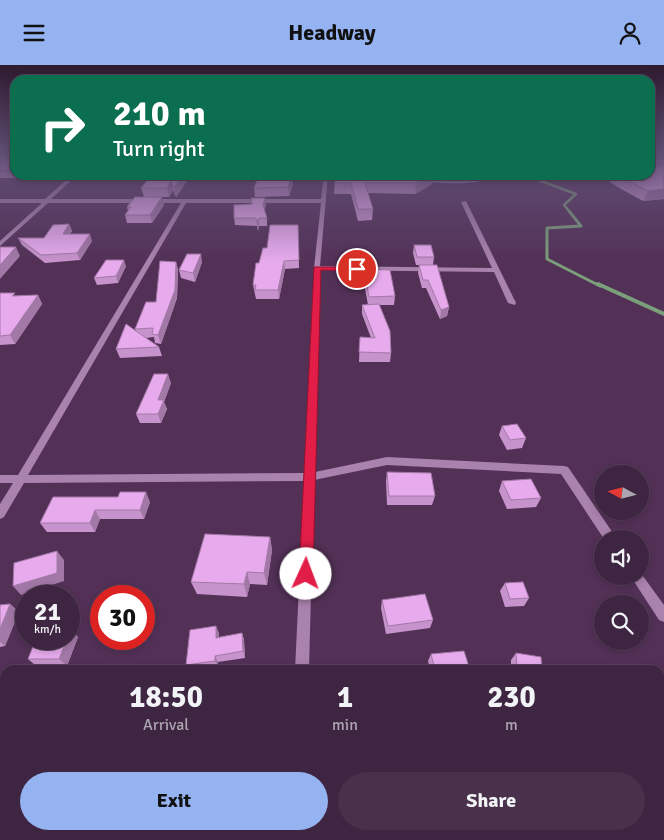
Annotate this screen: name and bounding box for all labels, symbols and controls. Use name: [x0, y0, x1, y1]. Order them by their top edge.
icon: menu: [20, 19, 48, 47]
text: Headway: [288, 19, 376, 46]
icon: person: [616, 19, 644, 47]
text: 210 m: [113, 92, 206, 135]
icon: right: [30, 95, 95, 160]
text: Turn right: [113, 135, 205, 162]
pin: [336, 248, 378, 290]
icon: arrive: [343, 255, 371, 283]
north arrow: [594, 465, 649, 520]
map controls: [594, 465, 649, 650]
button: sound: [594, 530, 649, 585]
position arrow: [279, 547, 331, 599]
speed limit sign: 30: [90, 585, 155, 650]
button: search: [594, 595, 649, 650]
text: 21: [34, 596, 61, 627]
text: km/h: [34, 622, 61, 637]
text: 18:50: [129, 679, 203, 716]
text: 1: [337, 679, 353, 716]
text: 230: [487, 679, 536, 716]
text: Arrival: [143, 715, 189, 735]
text: min: [332, 715, 358, 735]
text: m: [505, 715, 518, 735]
button: Exit: [20, 772, 328, 830]
button: Share: [338, 772, 645, 830]

